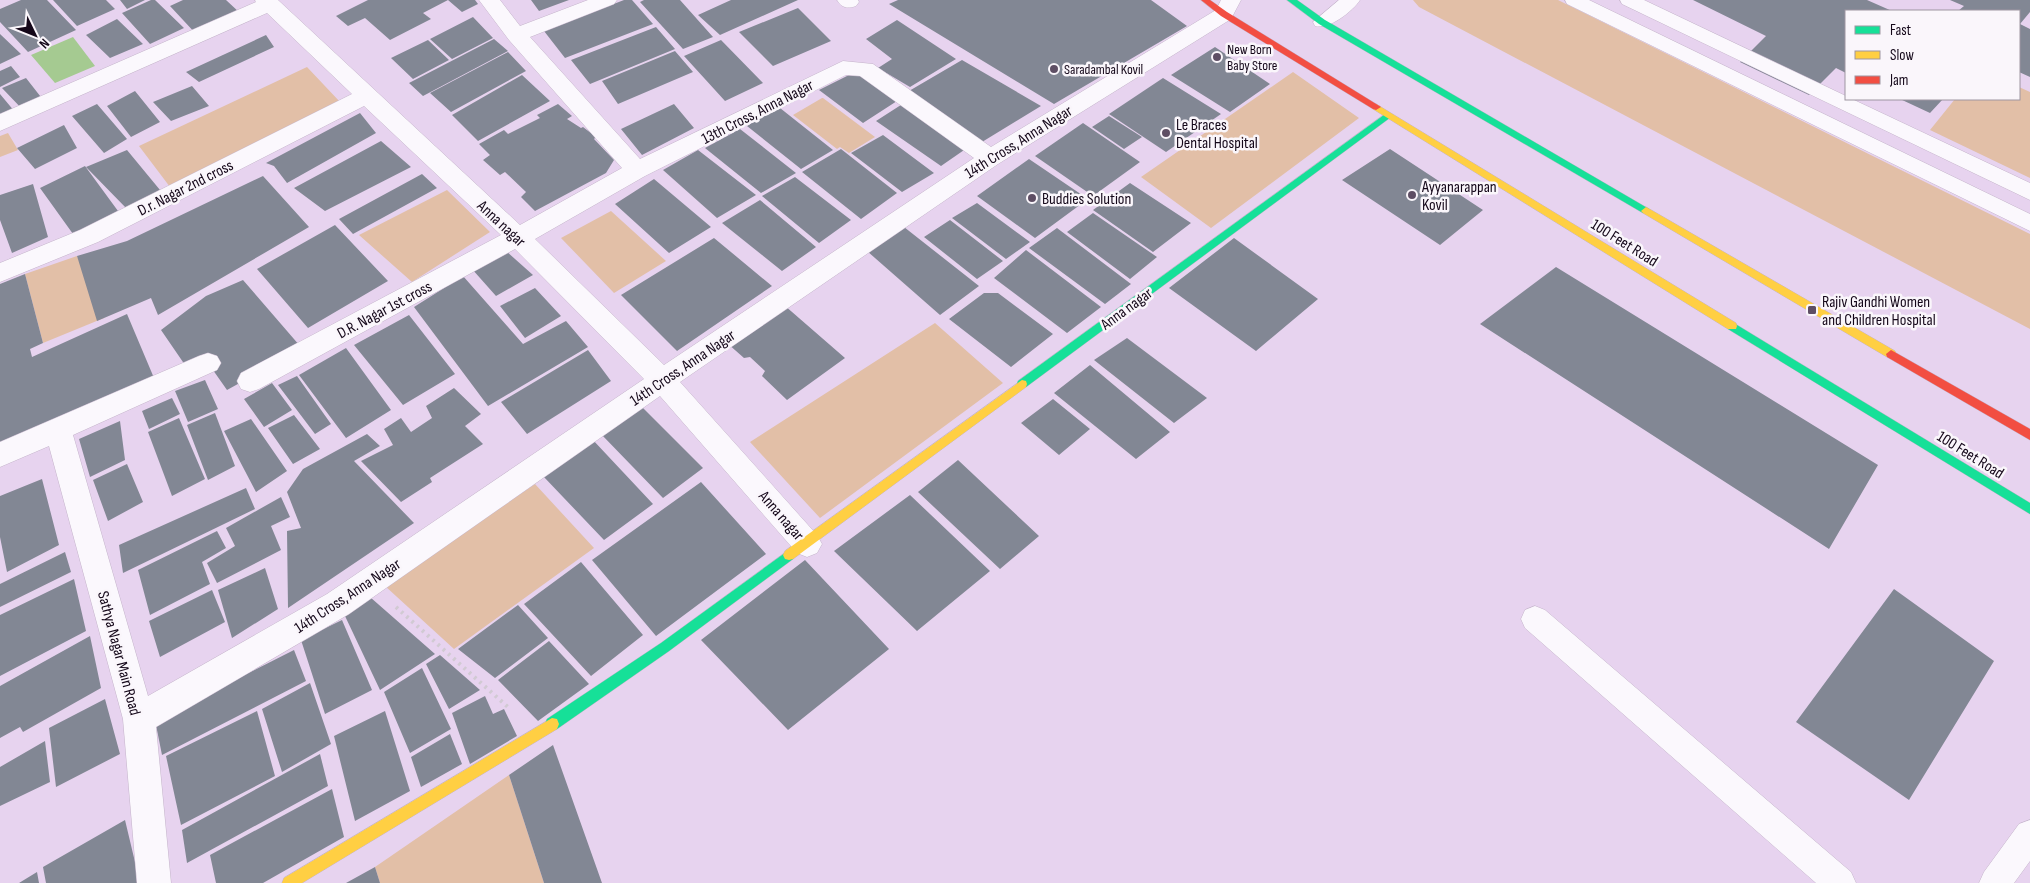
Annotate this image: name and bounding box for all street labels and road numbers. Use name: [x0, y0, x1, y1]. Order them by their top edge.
street label: 13th Cross, Anna Nagar: [699, 76, 817, 149]
street label: 14th Cross, Anna Nagar: [962, 101, 1076, 183]
street label: D.r. Nagar 2nd cross: [135, 156, 237, 221]
street label: Anna nagar: [472, 196, 530, 252]
street label: 100 Feet Road: [1587, 215, 1661, 271]
street label: D.R. Nagar 1st cross: [334, 277, 436, 343]
street label: Anna nagar: [1096, 284, 1157, 335]
street label: 14th Cross, Anna Nagar: [627, 326, 739, 410]
street label: 100 Feet Road: [1933, 427, 2007, 483]
street label: Anna nagar: [754, 487, 808, 545]
street label: 14th Cross, Anna Nagar: [291, 555, 405, 638]
street label: Sathya Nagar Main Road: [93, 589, 144, 718]

